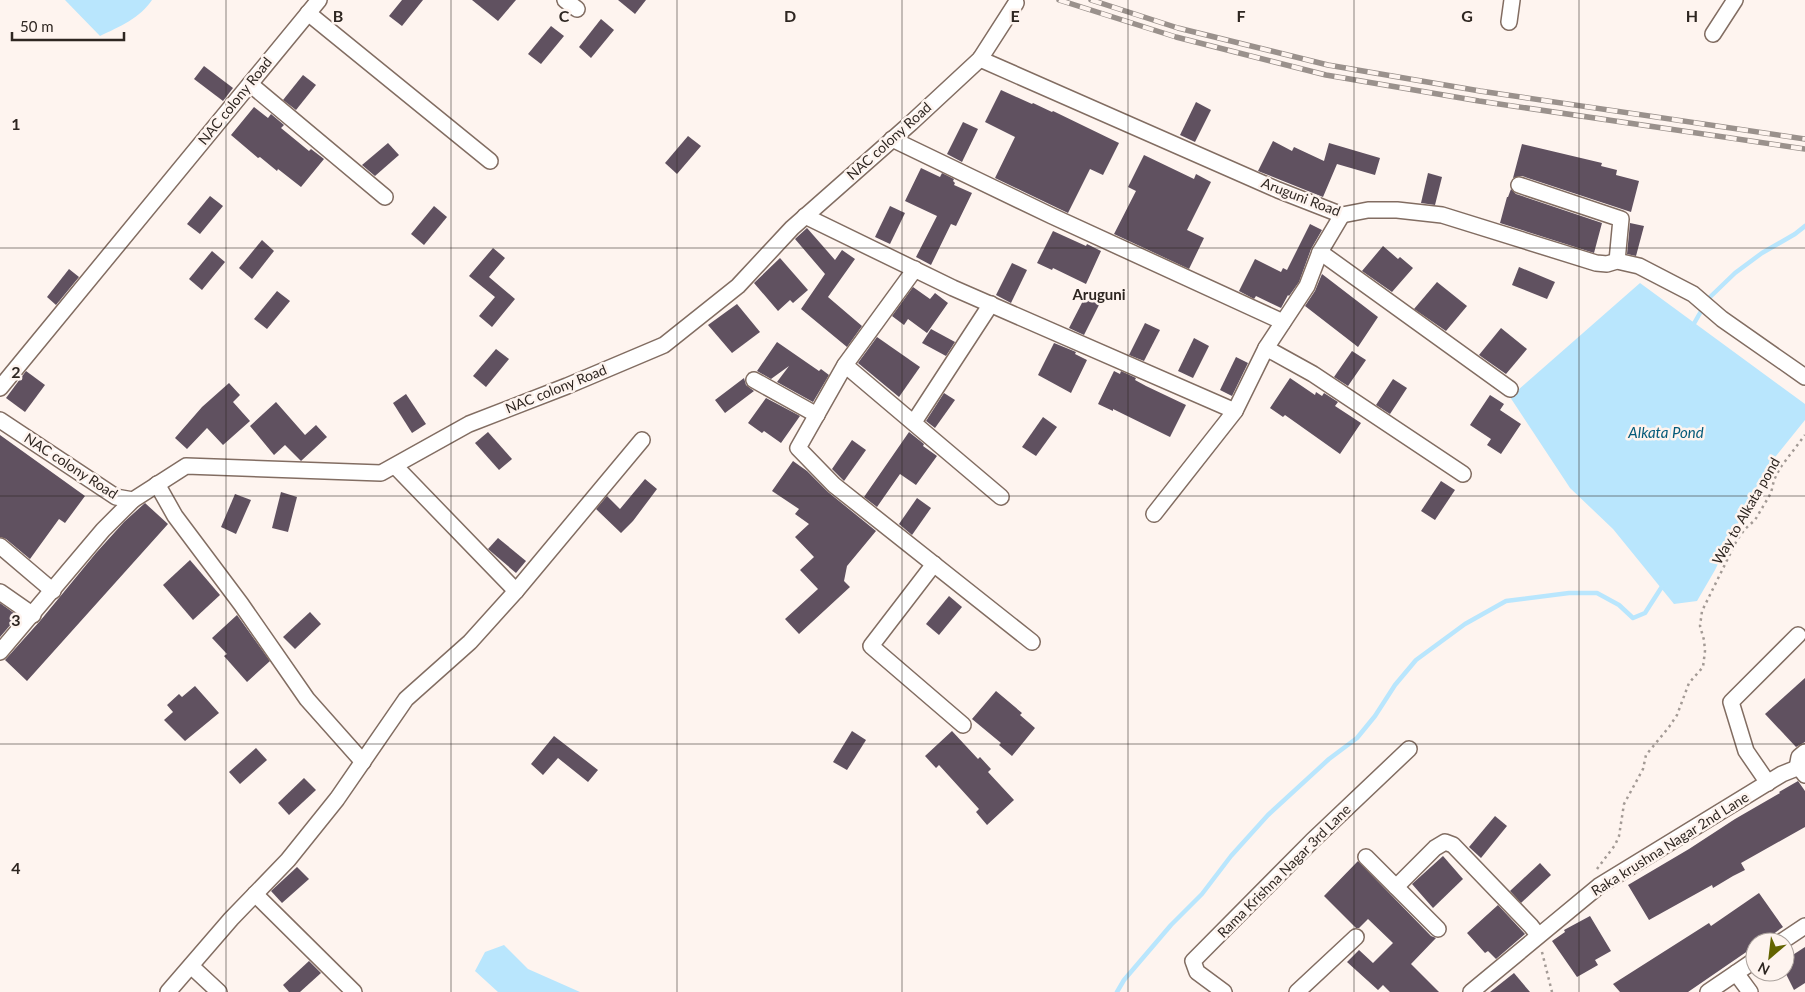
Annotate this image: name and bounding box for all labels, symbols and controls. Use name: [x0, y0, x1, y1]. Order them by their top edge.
text: B: [333, 6, 343, 25]
text: C: [559, 6, 570, 25]
text: D: [784, 6, 796, 25]
text: E: [1010, 6, 1020, 25]
text: F: [1236, 6, 1246, 25]
text: G: [1461, 6, 1473, 25]
text: H: [1686, 6, 1698, 25]
scale bar: [12, 10, 125, 42]
text: 50 m: [20, 17, 54, 35]
street label: NAC colony Road: [194, 53, 275, 148]
street label: NAC colony Road: [843, 98, 934, 183]
text: 1: [11, 114, 21, 133]
street label: Aruguni Road: [1259, 174, 1343, 219]
district label: Aruguni: [1071, 285, 1126, 303]
street label: NAC colony Road: [503, 360, 609, 417]
text: 2: [11, 362, 21, 381]
water label: Alkata Pond: [1627, 423, 1704, 441]
street label: NAC colony Road: [21, 429, 121, 502]
street label: Way to Alkata pond: [1708, 454, 1783, 567]
text: 3: [11, 610, 21, 629]
street label: Raka krushna Nagar 2nd Lane: [1588, 788, 1752, 899]
street label: Rama Krishna Nagar 3rd Lane: [1213, 800, 1354, 941]
text: 4: [11, 858, 21, 877]
north arrow: [1745, 932, 1795, 982]
text: N: [1755, 959, 1772, 979]

